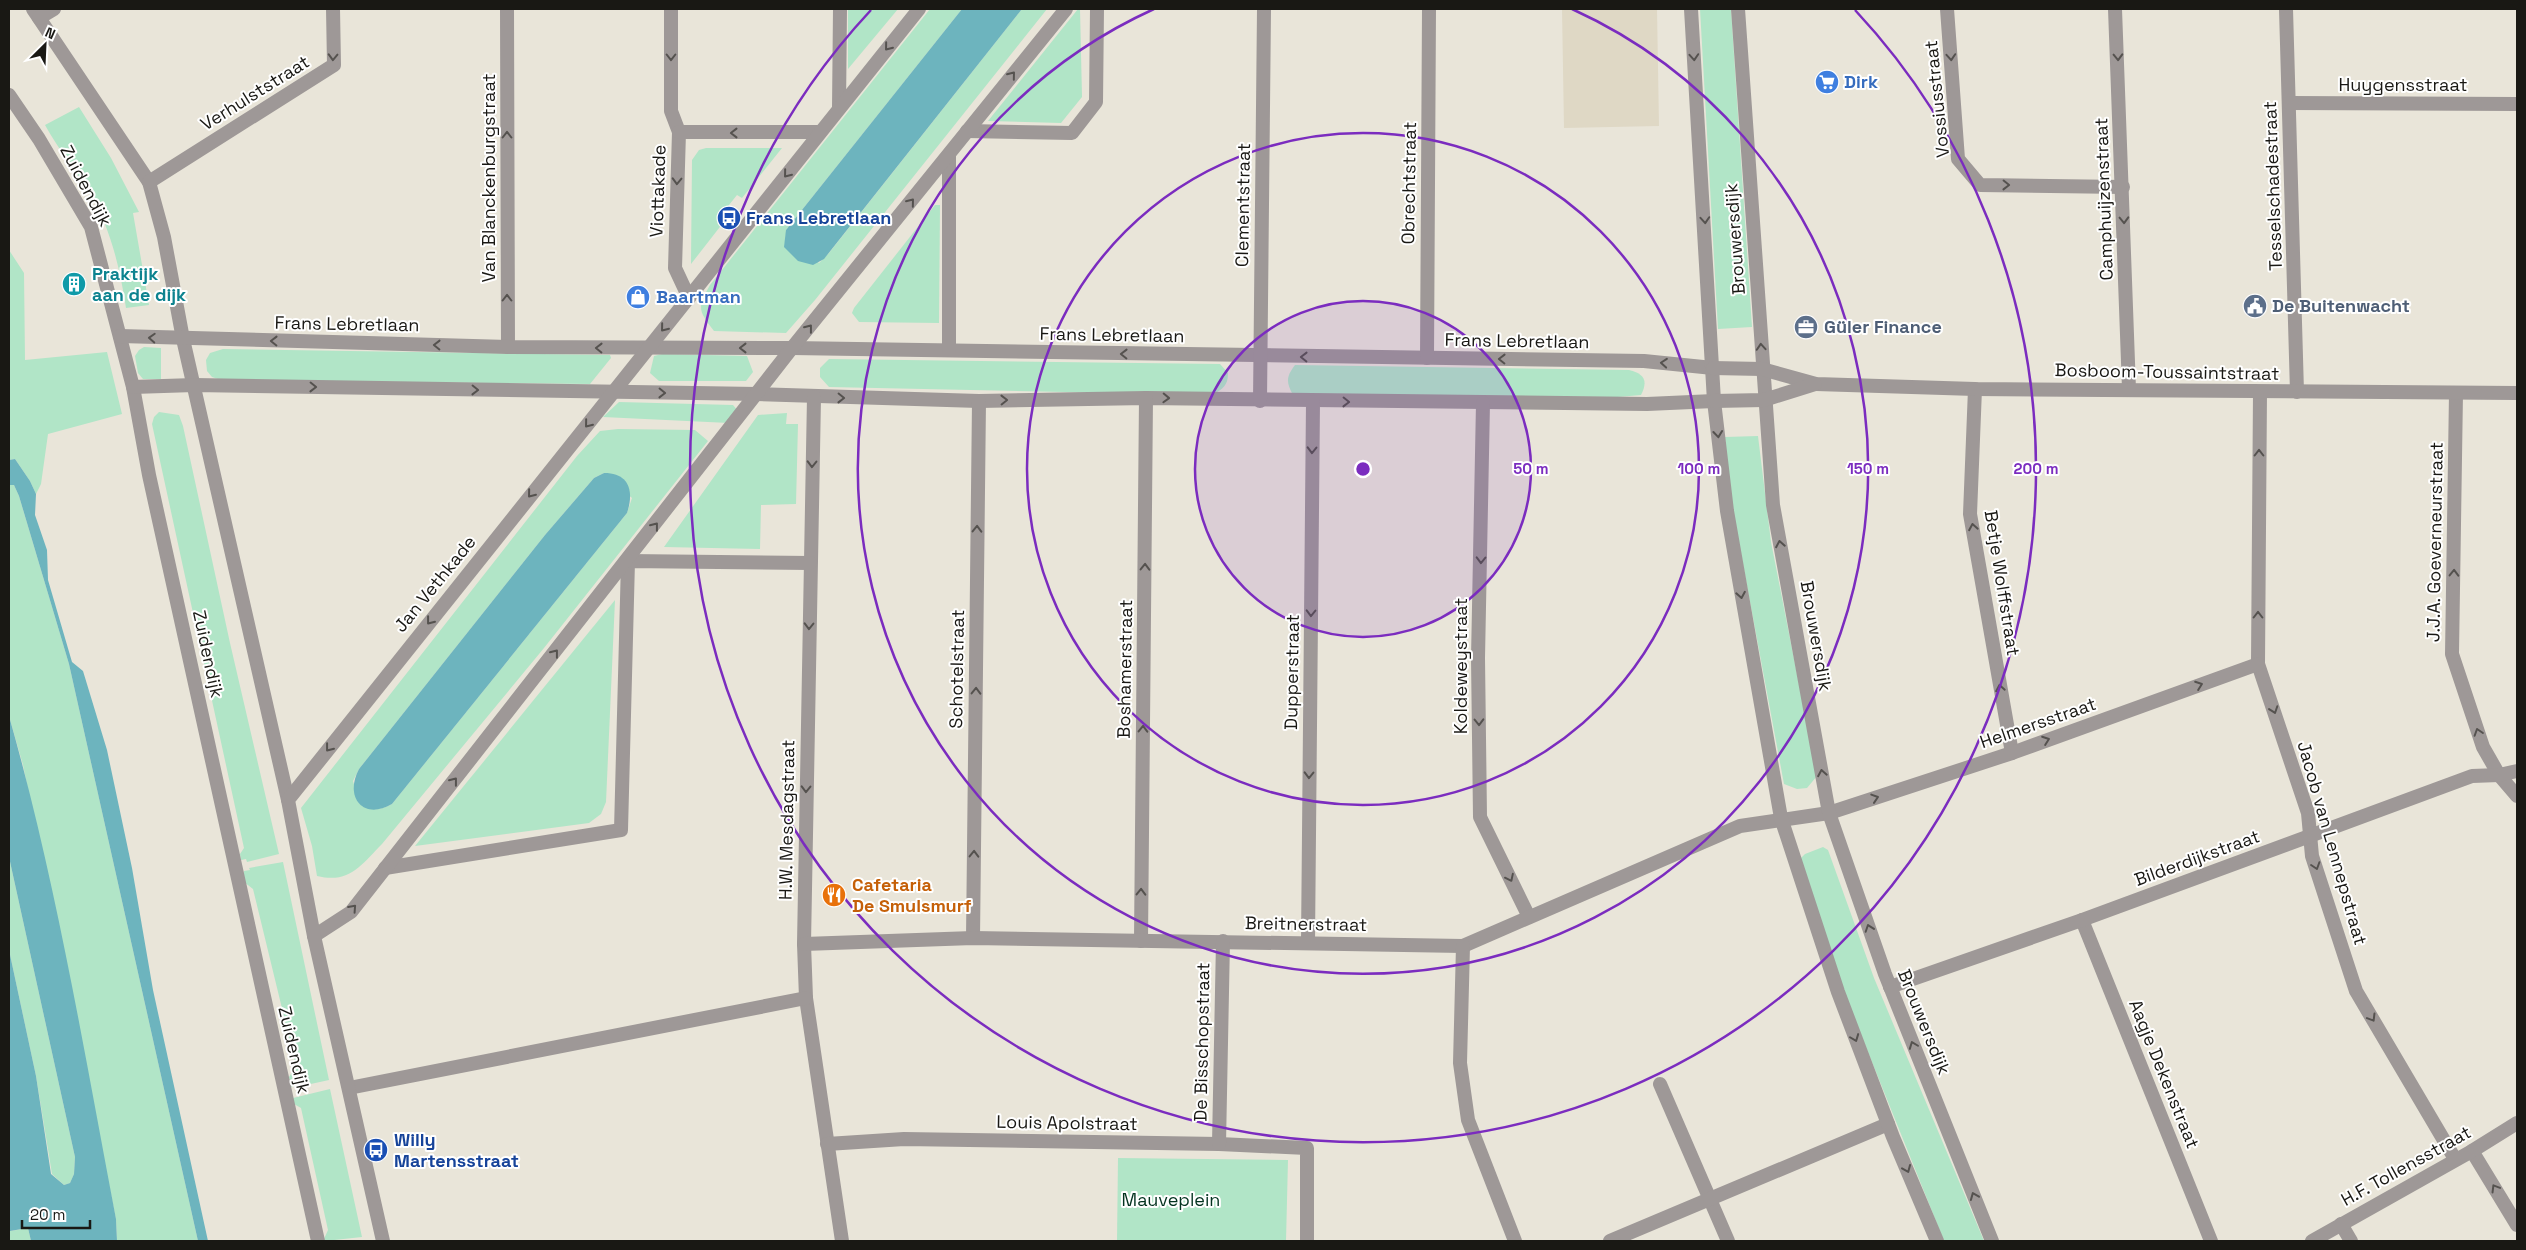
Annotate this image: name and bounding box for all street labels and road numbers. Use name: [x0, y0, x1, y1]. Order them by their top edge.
street label: Vossiusstraat: [1919, 39, 1954, 159]
street label: Verhulststraat: [196, 50, 314, 135]
street label: Huygensstraat: [2338, 73, 2468, 96]
street label: Van Blanckenburgstraat: [477, 74, 500, 282]
street label: Tesselschadestraat: [2258, 101, 2287, 271]
street label: Camphuijzenstraat: [2089, 117, 2118, 281]
street label: Obrechtstraat: [1396, 121, 1421, 245]
street label: Zuidendijk: [55, 141, 118, 231]
street label: Clementstraat: [1230, 143, 1255, 267]
street label: Viottakade: [644, 144, 671, 238]
street label: Brouwersdijk: [1719, 182, 1750, 296]
street label: Frans Lebretlaan: [274, 311, 420, 336]
street label: Frans Lebretlaan: [1039, 322, 1185, 347]
street label: Frans Lebretlaan: [1444, 328, 1590, 353]
street label: Bosboom-Toussaintstraat: [2055, 358, 2279, 385]
street label: J.J.A. Goeverneurstraat: [2421, 442, 2448, 642]
street label: Betje Wolffstraat: [1980, 508, 2025, 657]
street label: Jan Vethkade: [389, 531, 481, 637]
street label: Brouwersdijk: [1795, 579, 1838, 693]
street label: Koldeweystraat: [1449, 598, 1472, 734]
street label: Boshamerstraat: [1112, 599, 1137, 739]
street label: Zuidendijk: [188, 608, 229, 700]
street label: Schotelstraat: [944, 609, 969, 729]
street label: Dupperstraat: [1279, 614, 1304, 730]
street label: Helmersstraat: [1977, 692, 2099, 753]
street label: Jacob van Lennepstraat: [2292, 738, 2373, 947]
street label: H.W. Mesdagstraat: [774, 740, 799, 900]
street label: Bilderdijkstraat: [2131, 824, 2263, 891]
street label: Breitnerstraat: [1245, 911, 1367, 936]
street label: De Bisschopstraat: [1189, 962, 1214, 1122]
street label: Brouwersdijk: [1893, 966, 1956, 1078]
street label: Aagje Dekenstraat: [2124, 996, 2205, 1152]
street label: Zuidendijk: [273, 1004, 316, 1096]
street label: Louis Apolstraat: [996, 1110, 1138, 1135]
street label: H.F. Tollensstraat: [2337, 1120, 2475, 1211]

